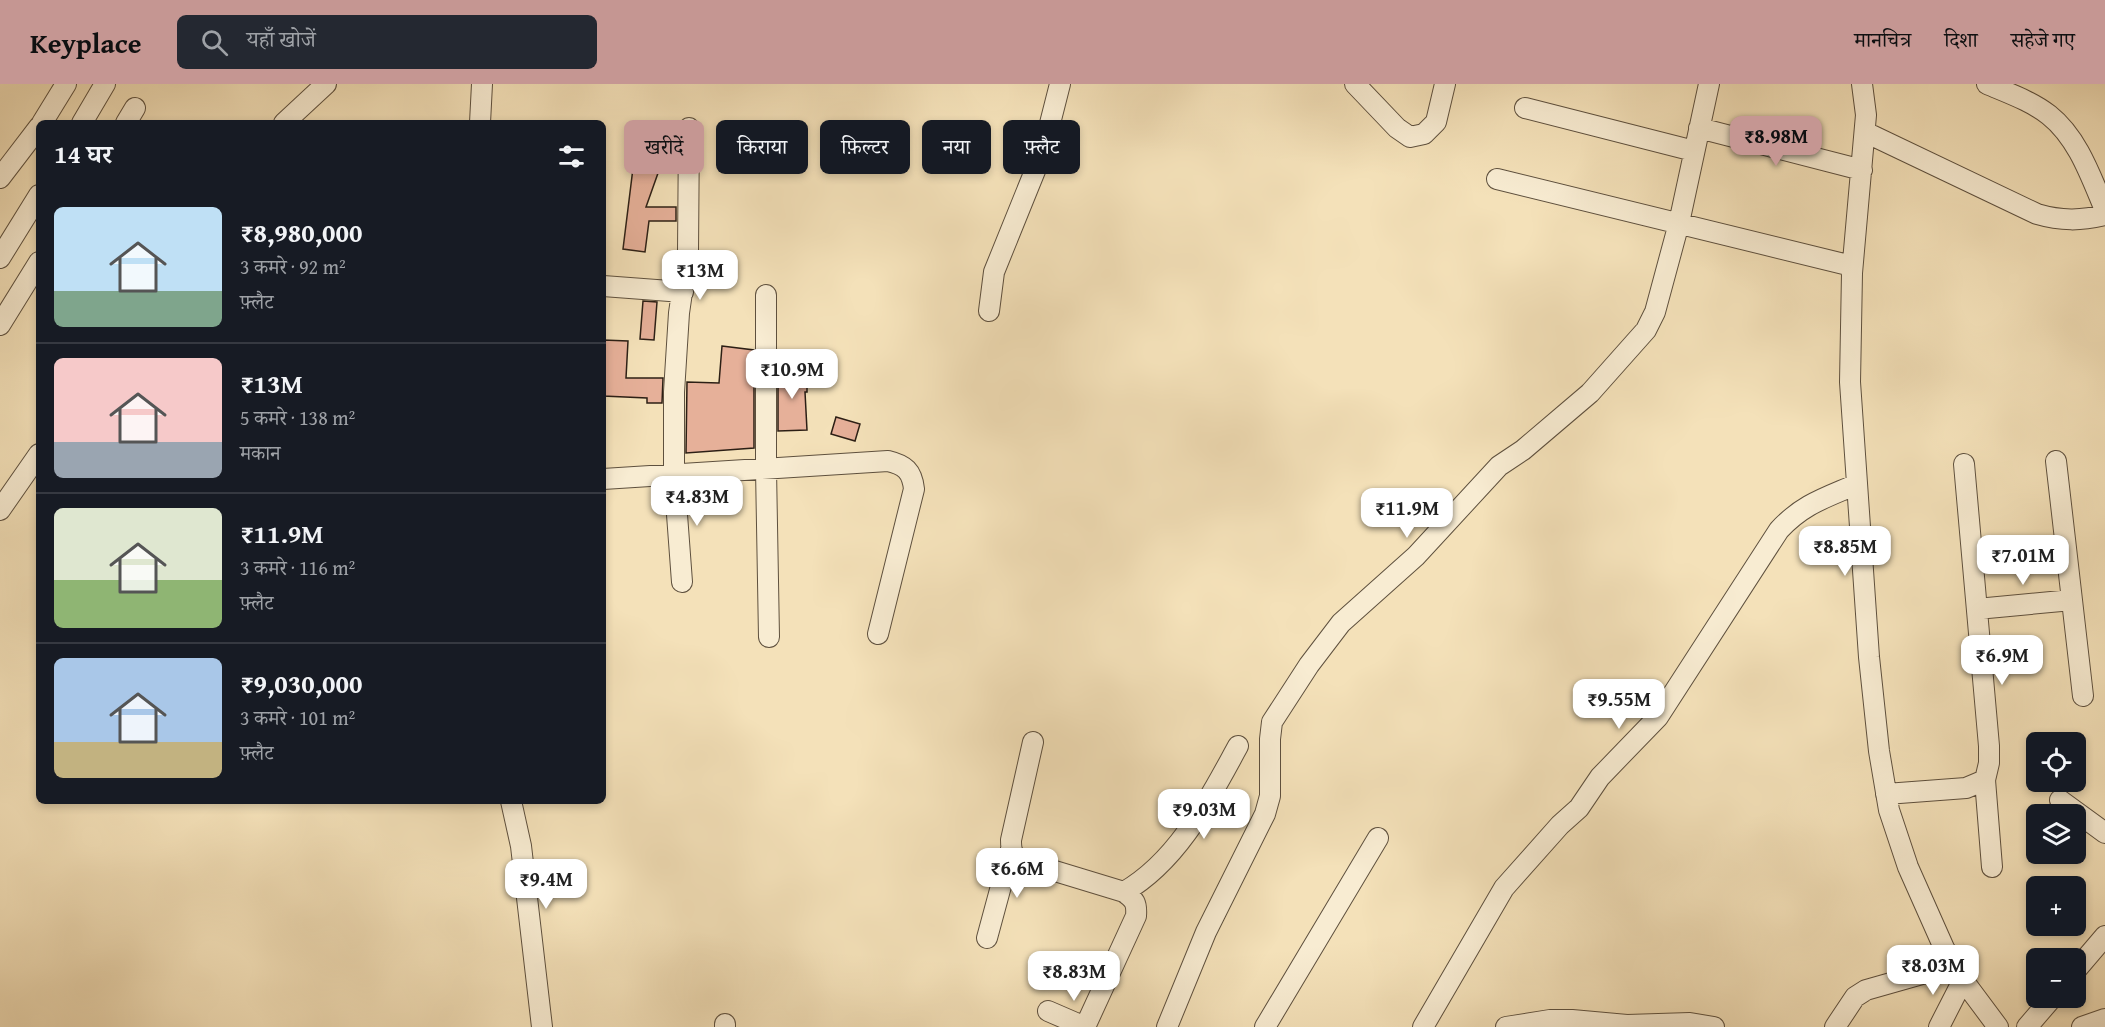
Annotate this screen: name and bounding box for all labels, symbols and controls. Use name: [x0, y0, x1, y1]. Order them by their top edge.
search box: [177, 15, 597, 69]
text: Keyplace: [30, 22, 141, 63]
text: यहाँ खोजें: [246, 23, 316, 55]
text: मानचित्र: [1854, 24, 1911, 55]
text: दिशा: [1944, 24, 1978, 55]
text: सहेजे गए: [2011, 24, 2075, 55]
icon: search: [198, 26, 231, 59]
pin: ₹8.98M: [1727, 116, 1825, 167]
chip: खरीदें: [624, 120, 704, 174]
chip: किराया: [716, 120, 808, 174]
chip: फ़िल्टर: [820, 120, 910, 174]
chip: नया: [922, 120, 991, 174]
chip: फ़्लैट: [1003, 120, 1080, 174]
text: ₹8.98M: [1744, 121, 1808, 150]
text: 14 घर: [54, 134, 112, 173]
icon: filters: [555, 140, 588, 173]
text: ₹8,980,000: [240, 213, 362, 252]
icon: home: [102, 231, 174, 303]
pin: ₹13M: [664, 250, 736, 301]
text: 3 कमरे · 92 m²: [240, 252, 346, 281]
text: ₹13M: [676, 255, 724, 284]
text: फ़्लैट: [240, 287, 273, 316]
pin: ₹10.9M: [743, 349, 841, 400]
text: ₹10.9M: [760, 354, 824, 383]
text: ₹13M: [240, 364, 303, 403]
icon: home: [102, 382, 174, 454]
text: 5 कमरे · 138 m²: [240, 403, 355, 432]
text: मकान: [240, 438, 281, 467]
pin: ₹4.83M: [648, 476, 746, 527]
text: ₹4.83M: [665, 481, 729, 510]
pin: ₹11.9M: [1358, 488, 1456, 539]
text: ₹11.9M: [1375, 493, 1439, 522]
text: ₹11.9M: [240, 514, 324, 553]
pin: ₹8.85M: [1796, 526, 1894, 577]
text: ₹8.85M: [1813, 531, 1877, 560]
icon: home: [102, 532, 174, 604]
pin: ₹7.01M: [1974, 535, 2072, 586]
text: ₹7.01M: [1991, 540, 2055, 569]
text: 3 कमरे · 116 m²: [240, 553, 355, 582]
text: फ़्लैट: [240, 588, 273, 617]
pin: ₹6.9M: [1960, 635, 2044, 686]
text: ₹6.9M: [1975, 640, 2029, 669]
text: ₹9,030,000: [240, 664, 362, 703]
pin: ₹9.55M: [1570, 679, 1668, 730]
icon: home: [102, 682, 174, 754]
text: ₹9.55M: [1587, 684, 1651, 713]
text: 3 कमरे · 101 m²: [240, 703, 355, 732]
map controls: [2026, 732, 2086, 1008]
button: locate: [2026, 732, 2086, 792]
text: फ़्लैट: [240, 738, 273, 767]
pin: ₹9.03M: [1155, 789, 1253, 840]
text: ₹9.03M: [1172, 794, 1236, 823]
button: layers: [2026, 804, 2086, 864]
pin: ₹6.6M: [975, 848, 1059, 899]
text: ₹6.6M: [990, 853, 1044, 882]
pin: ₹9.4M: [504, 859, 588, 910]
text: ₹9.4M: [519, 864, 573, 893]
button: +: [2026, 876, 2086, 936]
pin: ₹8.03M: [1884, 945, 1982, 996]
button: −: [2026, 948, 2086, 1008]
text: ₹8.03M: [1901, 950, 1965, 979]
pin: ₹8.83M: [1025, 951, 1123, 1002]
text: ₹8.83M: [1042, 956, 1106, 985]

